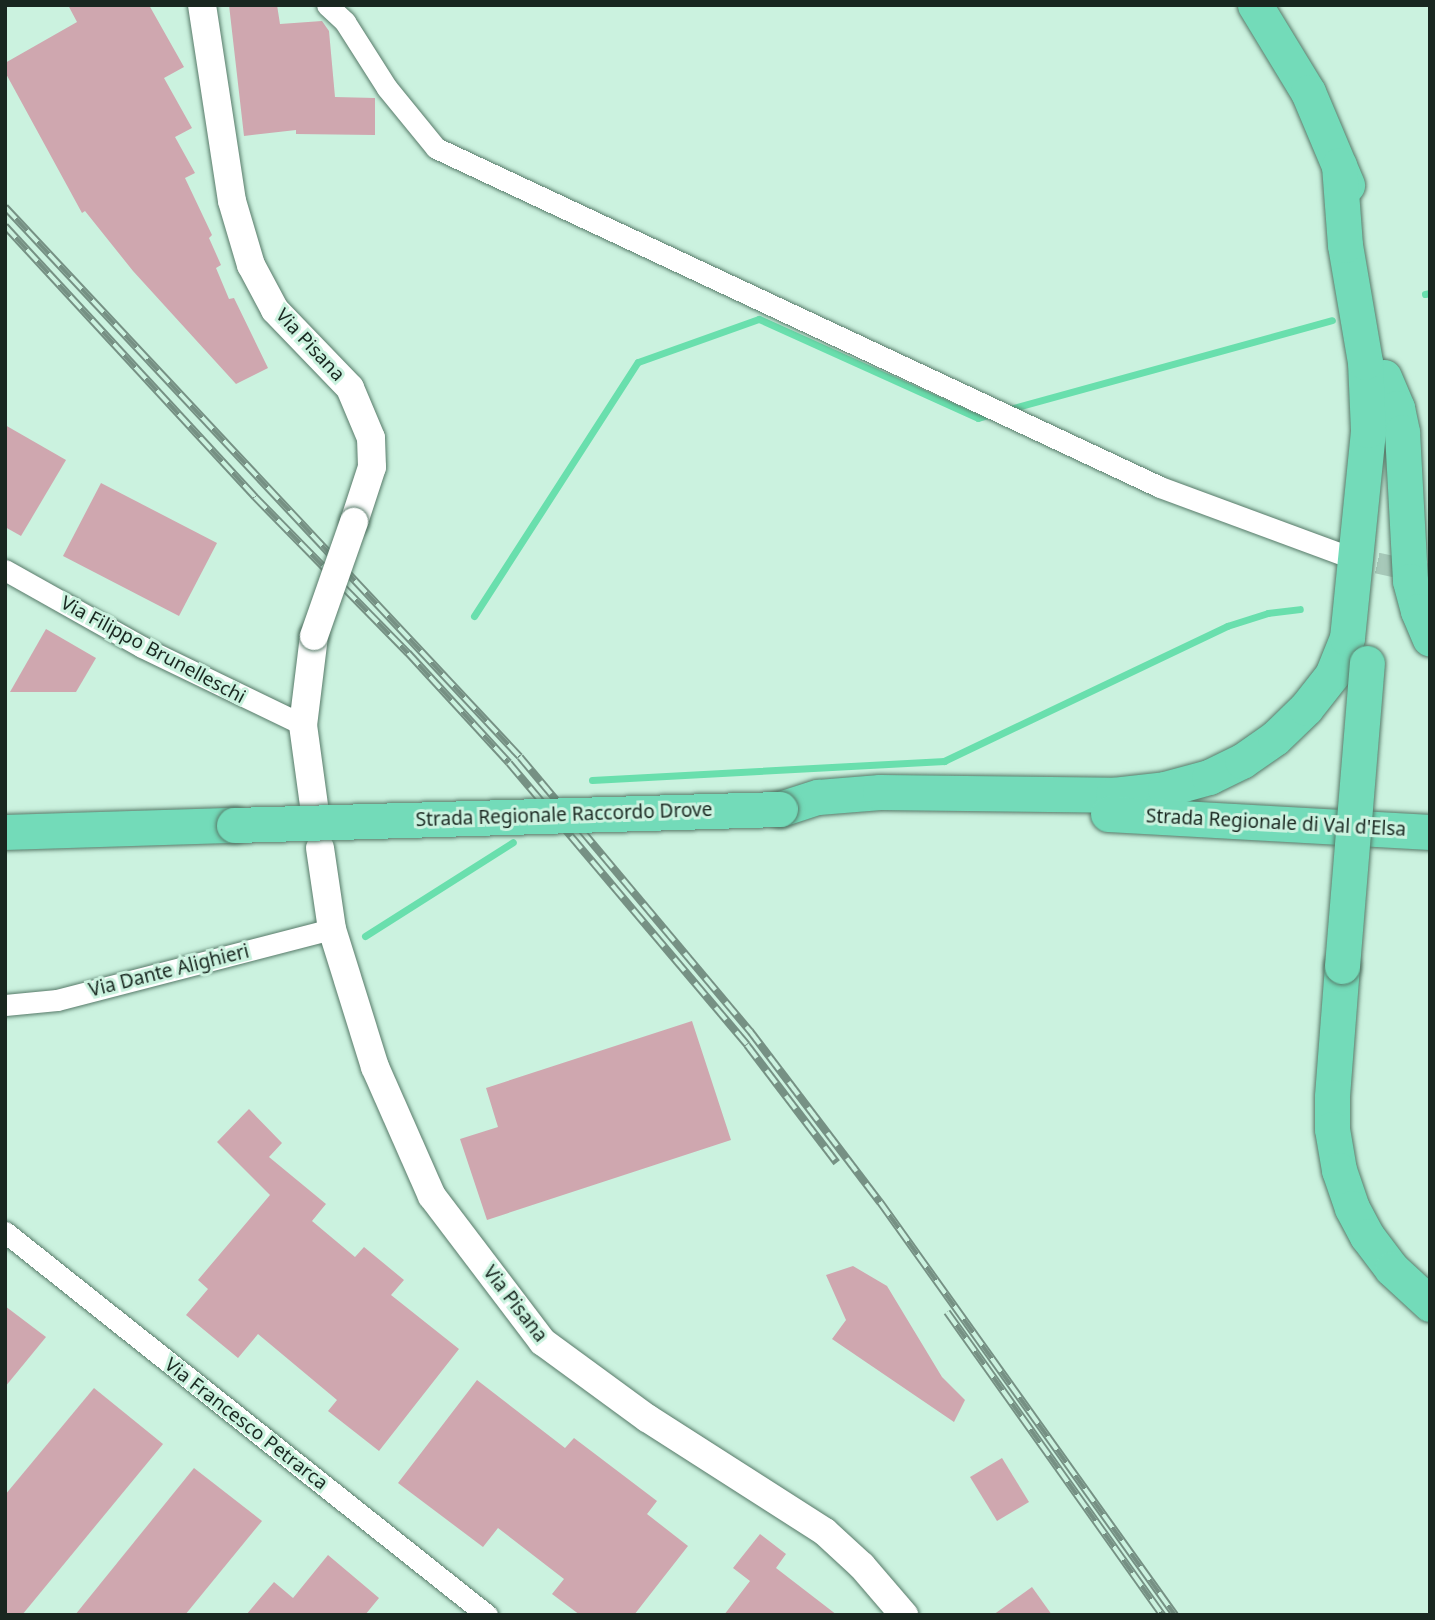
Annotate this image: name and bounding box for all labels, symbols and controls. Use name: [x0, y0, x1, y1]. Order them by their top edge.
street label: Via Pisana: [271, 304, 349, 386]
street label: Via Filippo Brunelleschi: [57, 592, 249, 708]
street label: Strada Regionale Raccordo Drove: [415, 798, 713, 832]
street label: Strada Regionale di Val d'Elsa: [1145, 805, 1407, 841]
street label: Via Dante Alighieri: [86, 940, 252, 1002]
street label: Via Pisana: [478, 1261, 552, 1347]
street label: Via Francesco Petrarca: [160, 1353, 332, 1495]

